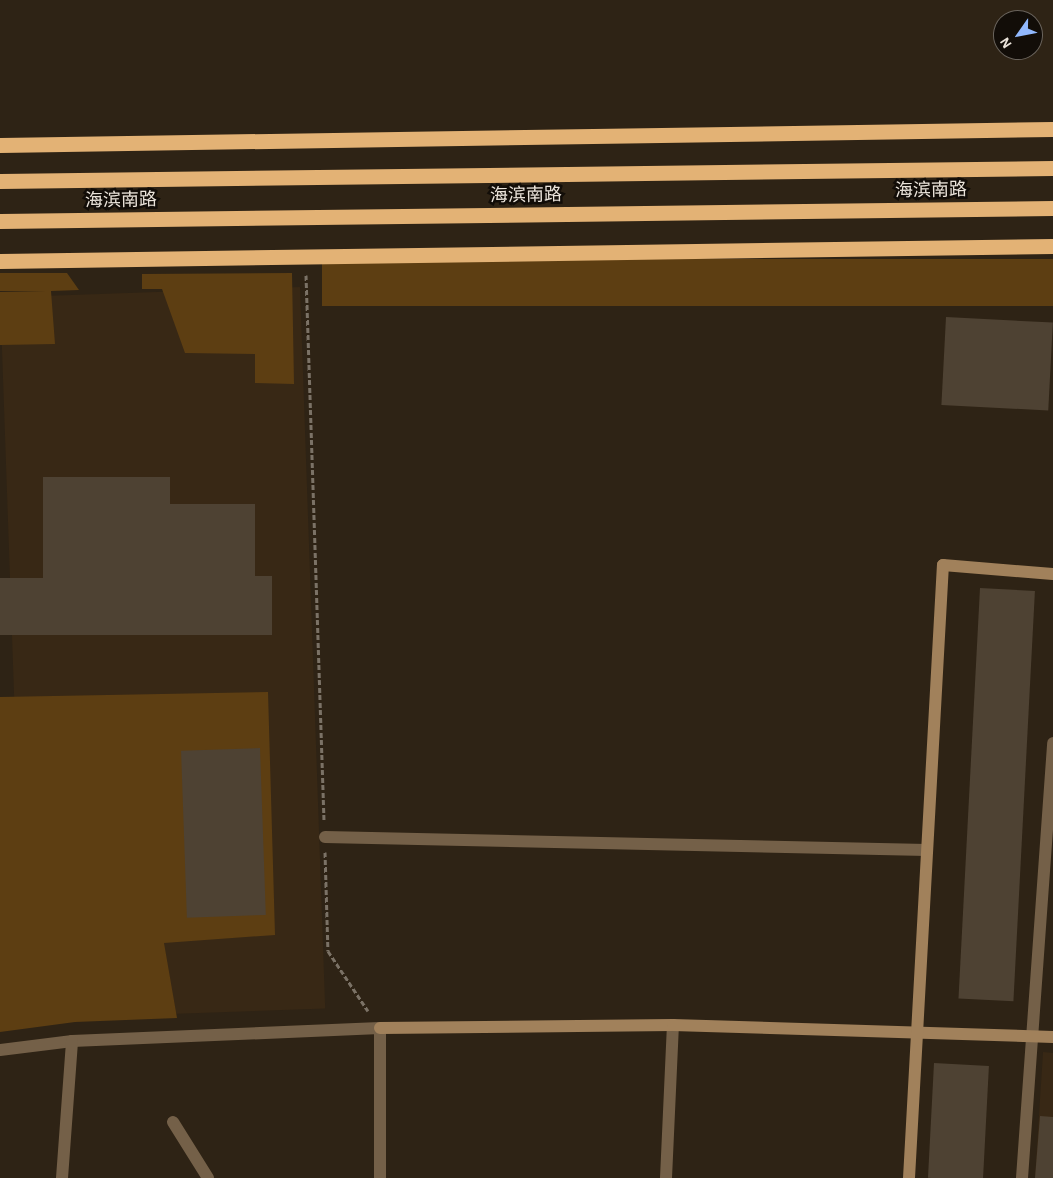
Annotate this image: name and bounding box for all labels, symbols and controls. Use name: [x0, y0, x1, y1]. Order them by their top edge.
north arrow: [993, 10, 1043, 60]
text: N: [998, 35, 1015, 51]
street label: 海滨南路: [895, 180, 967, 202]
street label: 海滨南路: [490, 185, 562, 207]
street label: 海滨南路: [85, 190, 157, 212]

